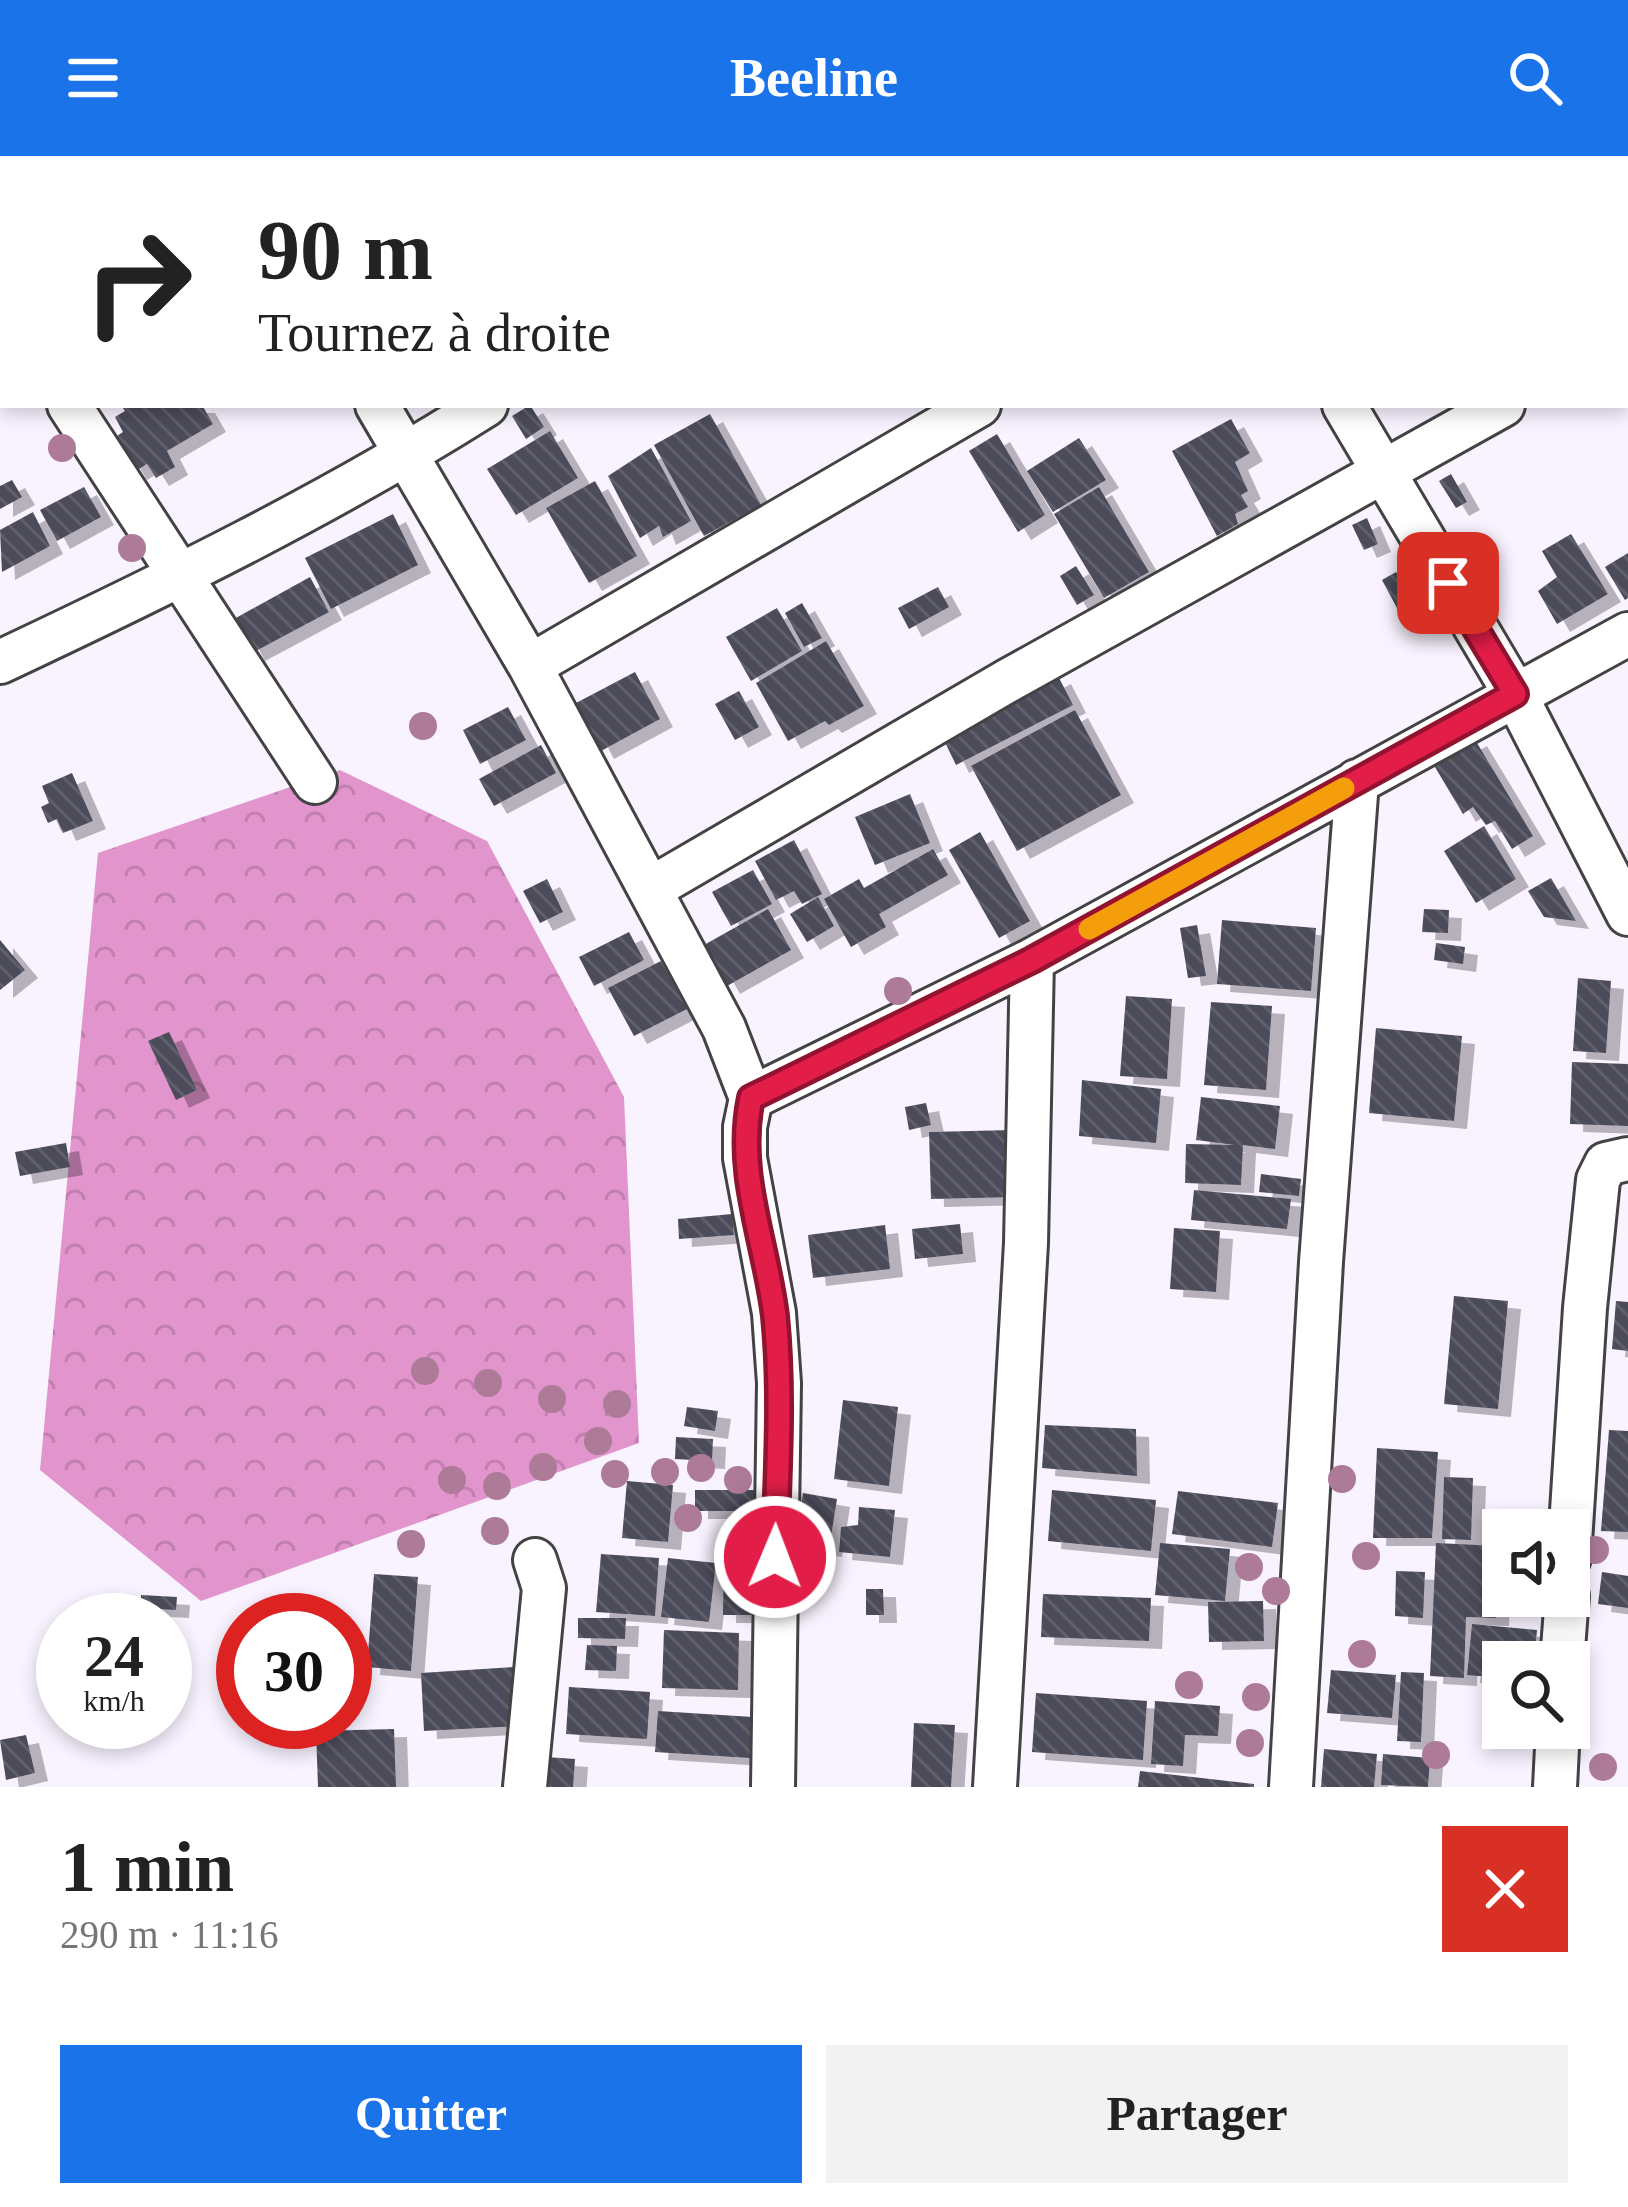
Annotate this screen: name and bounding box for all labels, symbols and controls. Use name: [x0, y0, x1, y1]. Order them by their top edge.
icon: menu: [60, 45, 126, 111]
icon: search: [1502, 45, 1568, 111]
text: Beeline: [730, 48, 898, 108]
icon: right: [60, 204, 216, 360]
text: 90 m: [258, 204, 433, 297]
text: Tournez à droite: [258, 303, 611, 363]
pin: [1397, 532, 1499, 634]
icon: arrive: [1415, 550, 1481, 616]
position arrow: [712, 1494, 838, 1620]
map controls: [1482, 1509, 1590, 1749]
button: sound: [1482, 1509, 1590, 1617]
speed limit sign: 30: [216, 1593, 372, 1749]
text: 24: [84, 1623, 144, 1689]
button: search: [1482, 1641, 1590, 1749]
text: km/h: [83, 1684, 145, 1717]
button: close: [1442, 1826, 1568, 1952]
text: 1 min: [60, 1827, 234, 1907]
text: 290 m · 11:16: [60, 1913, 278, 1956]
button: Quitter: [60, 2045, 802, 2183]
button: Partager: [826, 2045, 1568, 2183]

